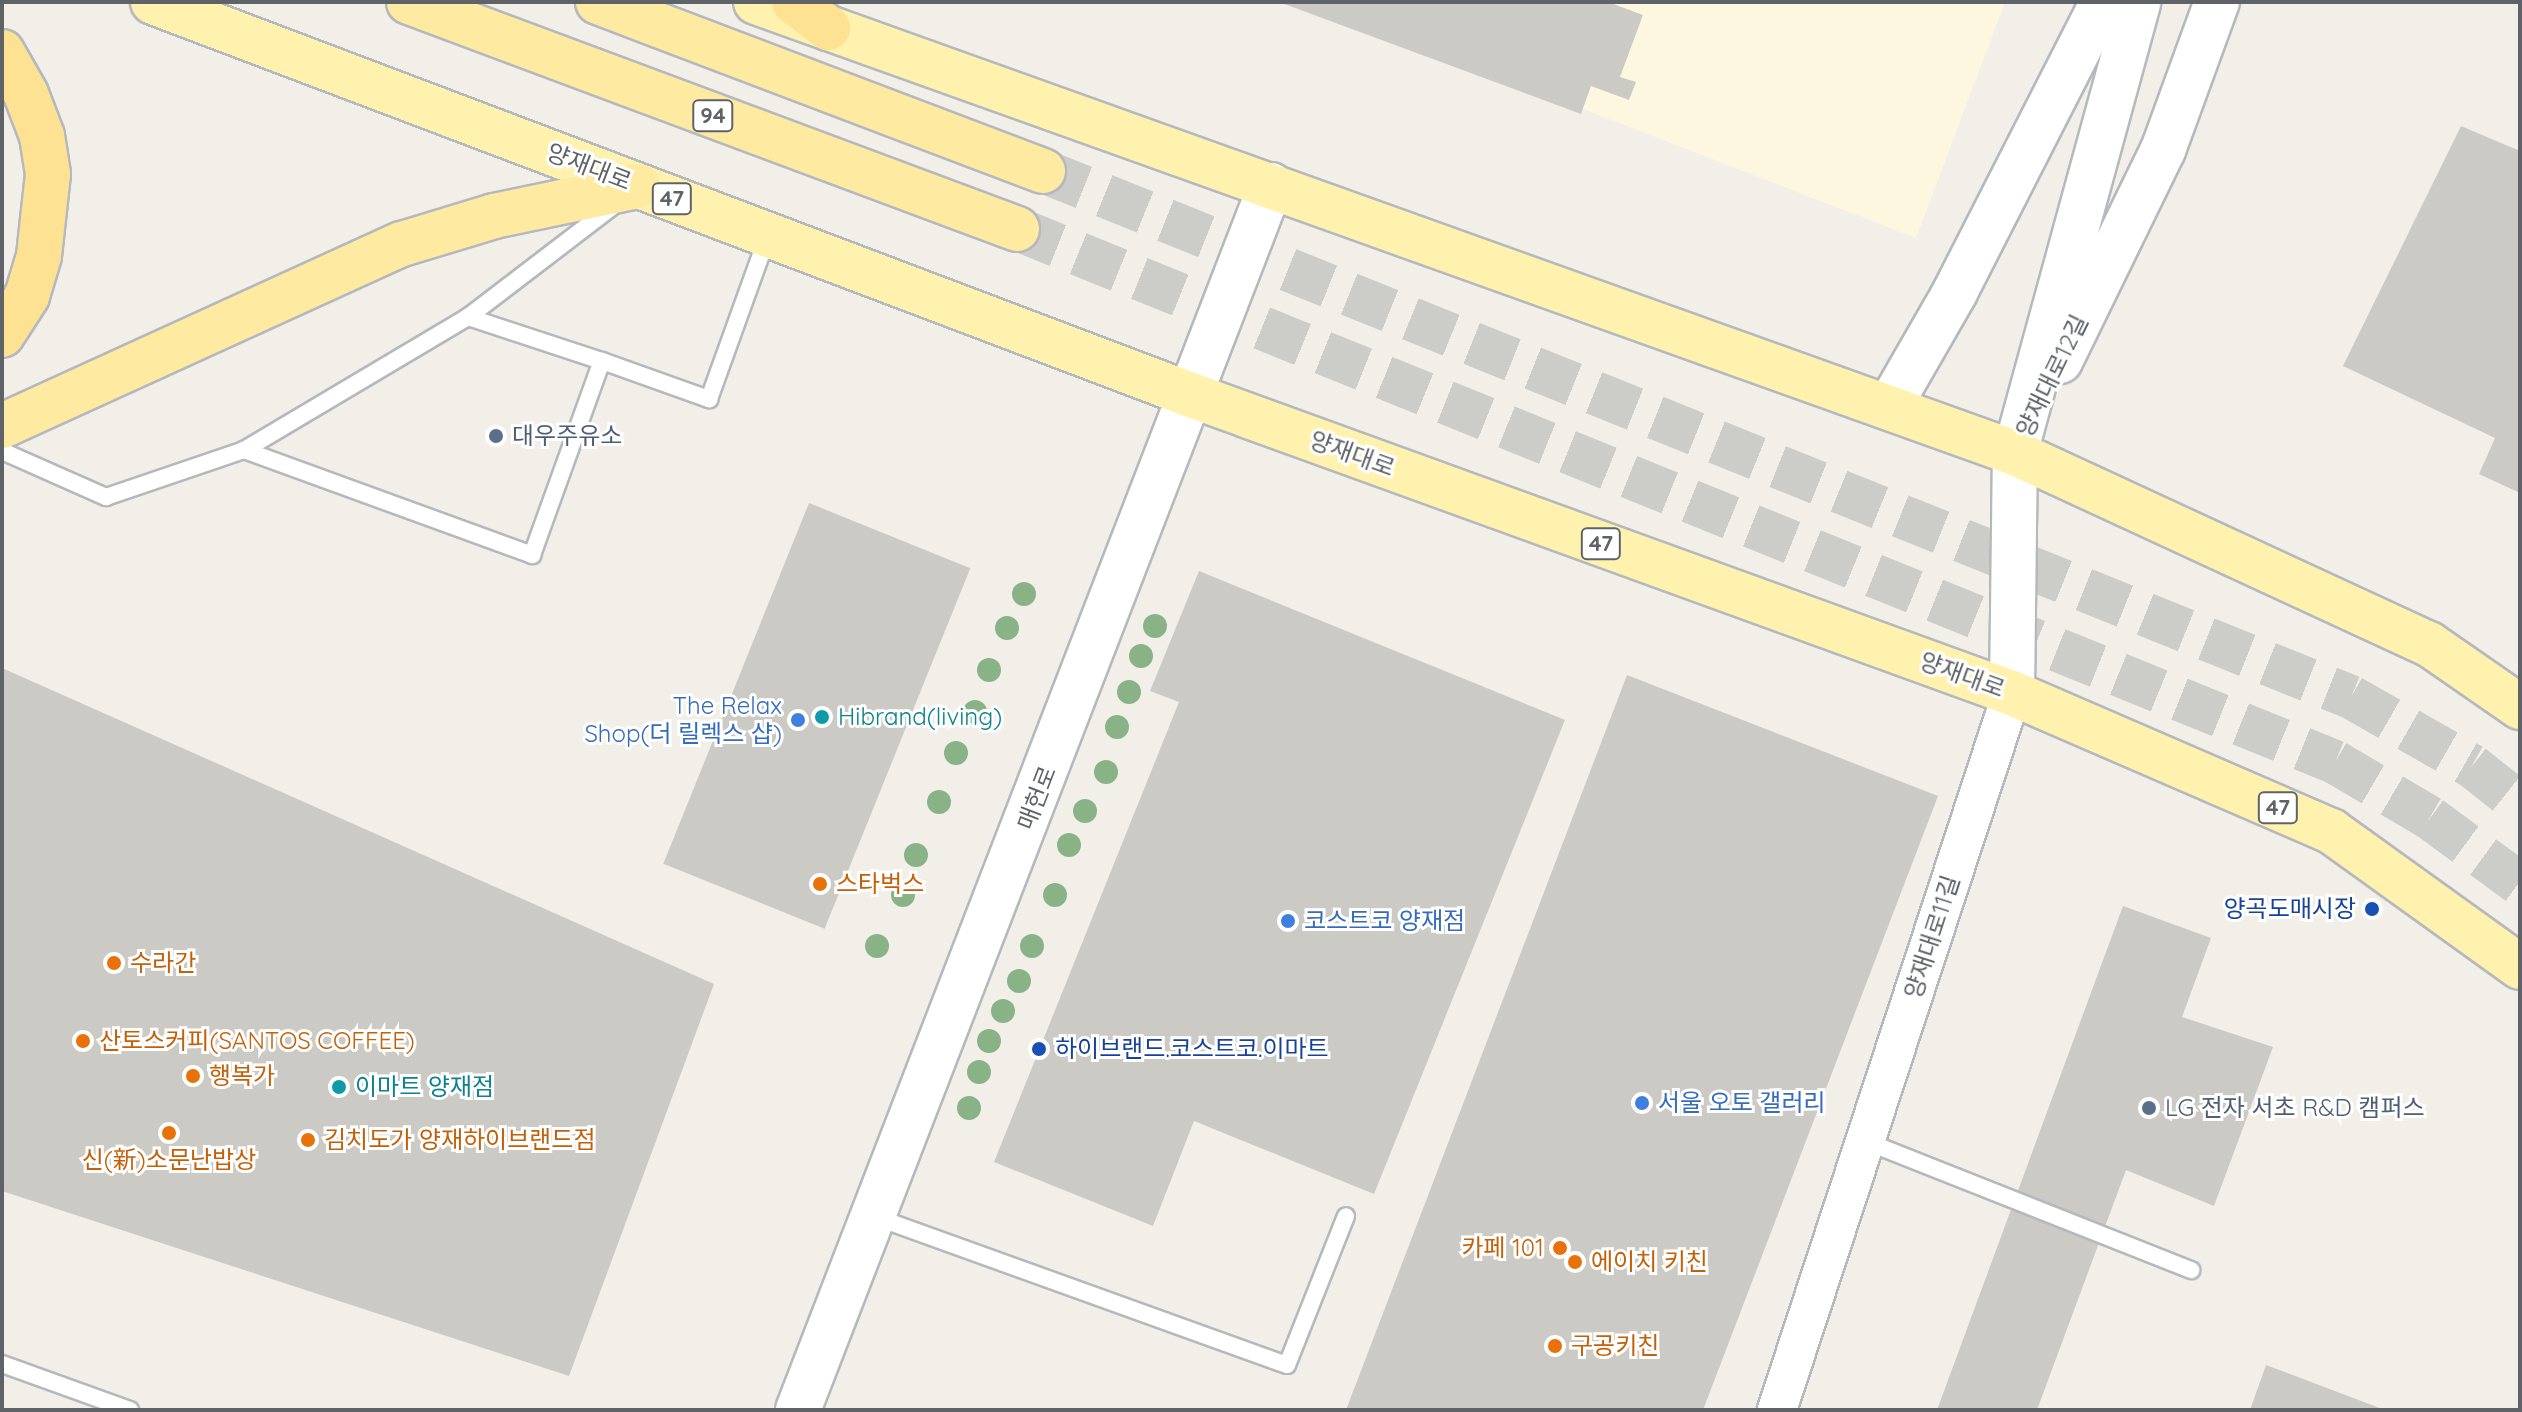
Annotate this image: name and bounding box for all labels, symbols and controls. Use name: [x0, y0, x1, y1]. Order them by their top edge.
road number: 94: [691, 98, 735, 134]
street label: 양재대로: [543, 138, 635, 196]
road number: 47: [650, 181, 694, 217]
street label: 양재대로12길: [2010, 310, 2094, 442]
place label: 대우주유소: [512, 422, 622, 450]
street label: 양재대로: [1306, 425, 1398, 483]
marker: 대우주유소: [487, 427, 505, 445]
road number: 47: [1579, 526, 1623, 562]
street label: 양재대로: [1916, 646, 2008, 704]
place label: The Relax Shop(더 릴렉스 샵): [584, 692, 782, 748]
place label: Hibrand(living): [838, 703, 1002, 731]
marker: Hibrand(living): [813, 708, 831, 726]
marker: The Relax Shop(더 릴렉스 샵): [789, 711, 807, 729]
street label: 매헌로: [1012, 762, 1062, 834]
road number: 47: [2256, 790, 2300, 826]
place label: 스타벅스: [836, 870, 924, 898]
street label: 양재대로11길: [1899, 872, 1965, 1002]
marker: 스타벅스: [811, 875, 829, 893]
place label: 양곡도매시장: [2224, 895, 2356, 923]
marker: 양곡도매시장: [2363, 900, 2381, 918]
place label: 코스트코 양재점: [1304, 907, 1465, 935]
marker: 코스트코 양재점: [1279, 912, 1297, 930]
place label: 수라간: [130, 949, 196, 977]
marker: 수라간: [105, 954, 123, 972]
place label: 산토스커피(SANTOS COFFEE): [99, 1027, 415, 1055]
marker: 산토스커피(SANTOS COFFEE): [74, 1032, 92, 1050]
place label: 하이브랜드.코스트코.이마트: [1055, 1035, 1329, 1063]
marker: 하이브랜드.코스트코.이마트: [1030, 1040, 1048, 1058]
place label: 행복가: [209, 1062, 275, 1090]
marker: 행복가: [184, 1067, 202, 1085]
place label: 이마트 양재점: [355, 1073, 494, 1101]
marker: 이마트 양재점: [330, 1078, 348, 1096]
place label: 서울 오토 갤러리: [1658, 1089, 1826, 1117]
marker: 서울 오토 갤러리: [1633, 1094, 1651, 1112]
place label: LG 전자 서초 R&D 캠퍼스: [2165, 1094, 2425, 1122]
marker: LG 전자 서초 R&D 캠퍼스: [2140, 1099, 2158, 1117]
marker: 신(新)소문난밥상: [160, 1124, 178, 1142]
place label: 김치도가 양재하이브랜드점: [324, 1126, 596, 1154]
marker: 김치도가 양재하이브랜드점: [299, 1131, 317, 1149]
place label: 신(新)소문난밥상: [82, 1146, 256, 1174]
place label: 카페 101: [1461, 1234, 1544, 1262]
marker: 카페 101: [1551, 1239, 1569, 1257]
place label: 에이치 키친: [1591, 1248, 1708, 1276]
marker: 에이치 키친: [1566, 1253, 1584, 1271]
place label: 구공키친: [1571, 1332, 1659, 1360]
marker: 구공키친: [1546, 1337, 1564, 1355]

